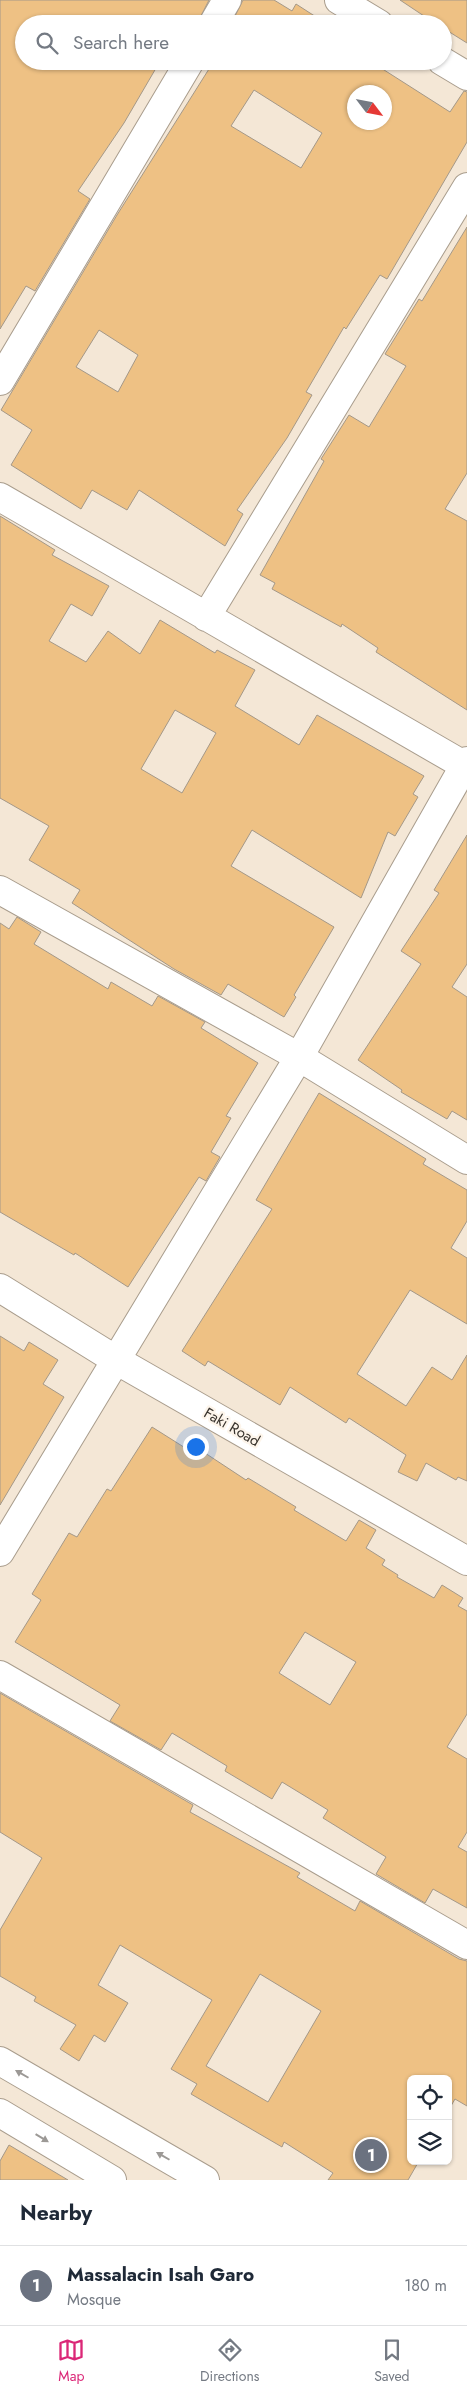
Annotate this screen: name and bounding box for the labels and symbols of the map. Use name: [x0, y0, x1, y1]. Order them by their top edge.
north arrow: [347, 85, 392, 130]
street label: Faki Road: [200, 1402, 264, 1452]
your location: [183, 1434, 209, 1460]
one-way arrow: [16, 2069, 29, 2078]
one-way arrow: [34, 2134, 49, 2142]
pin: 1: [355, 2136, 387, 2174]
one-way arrow: [156, 2151, 169, 2160]

